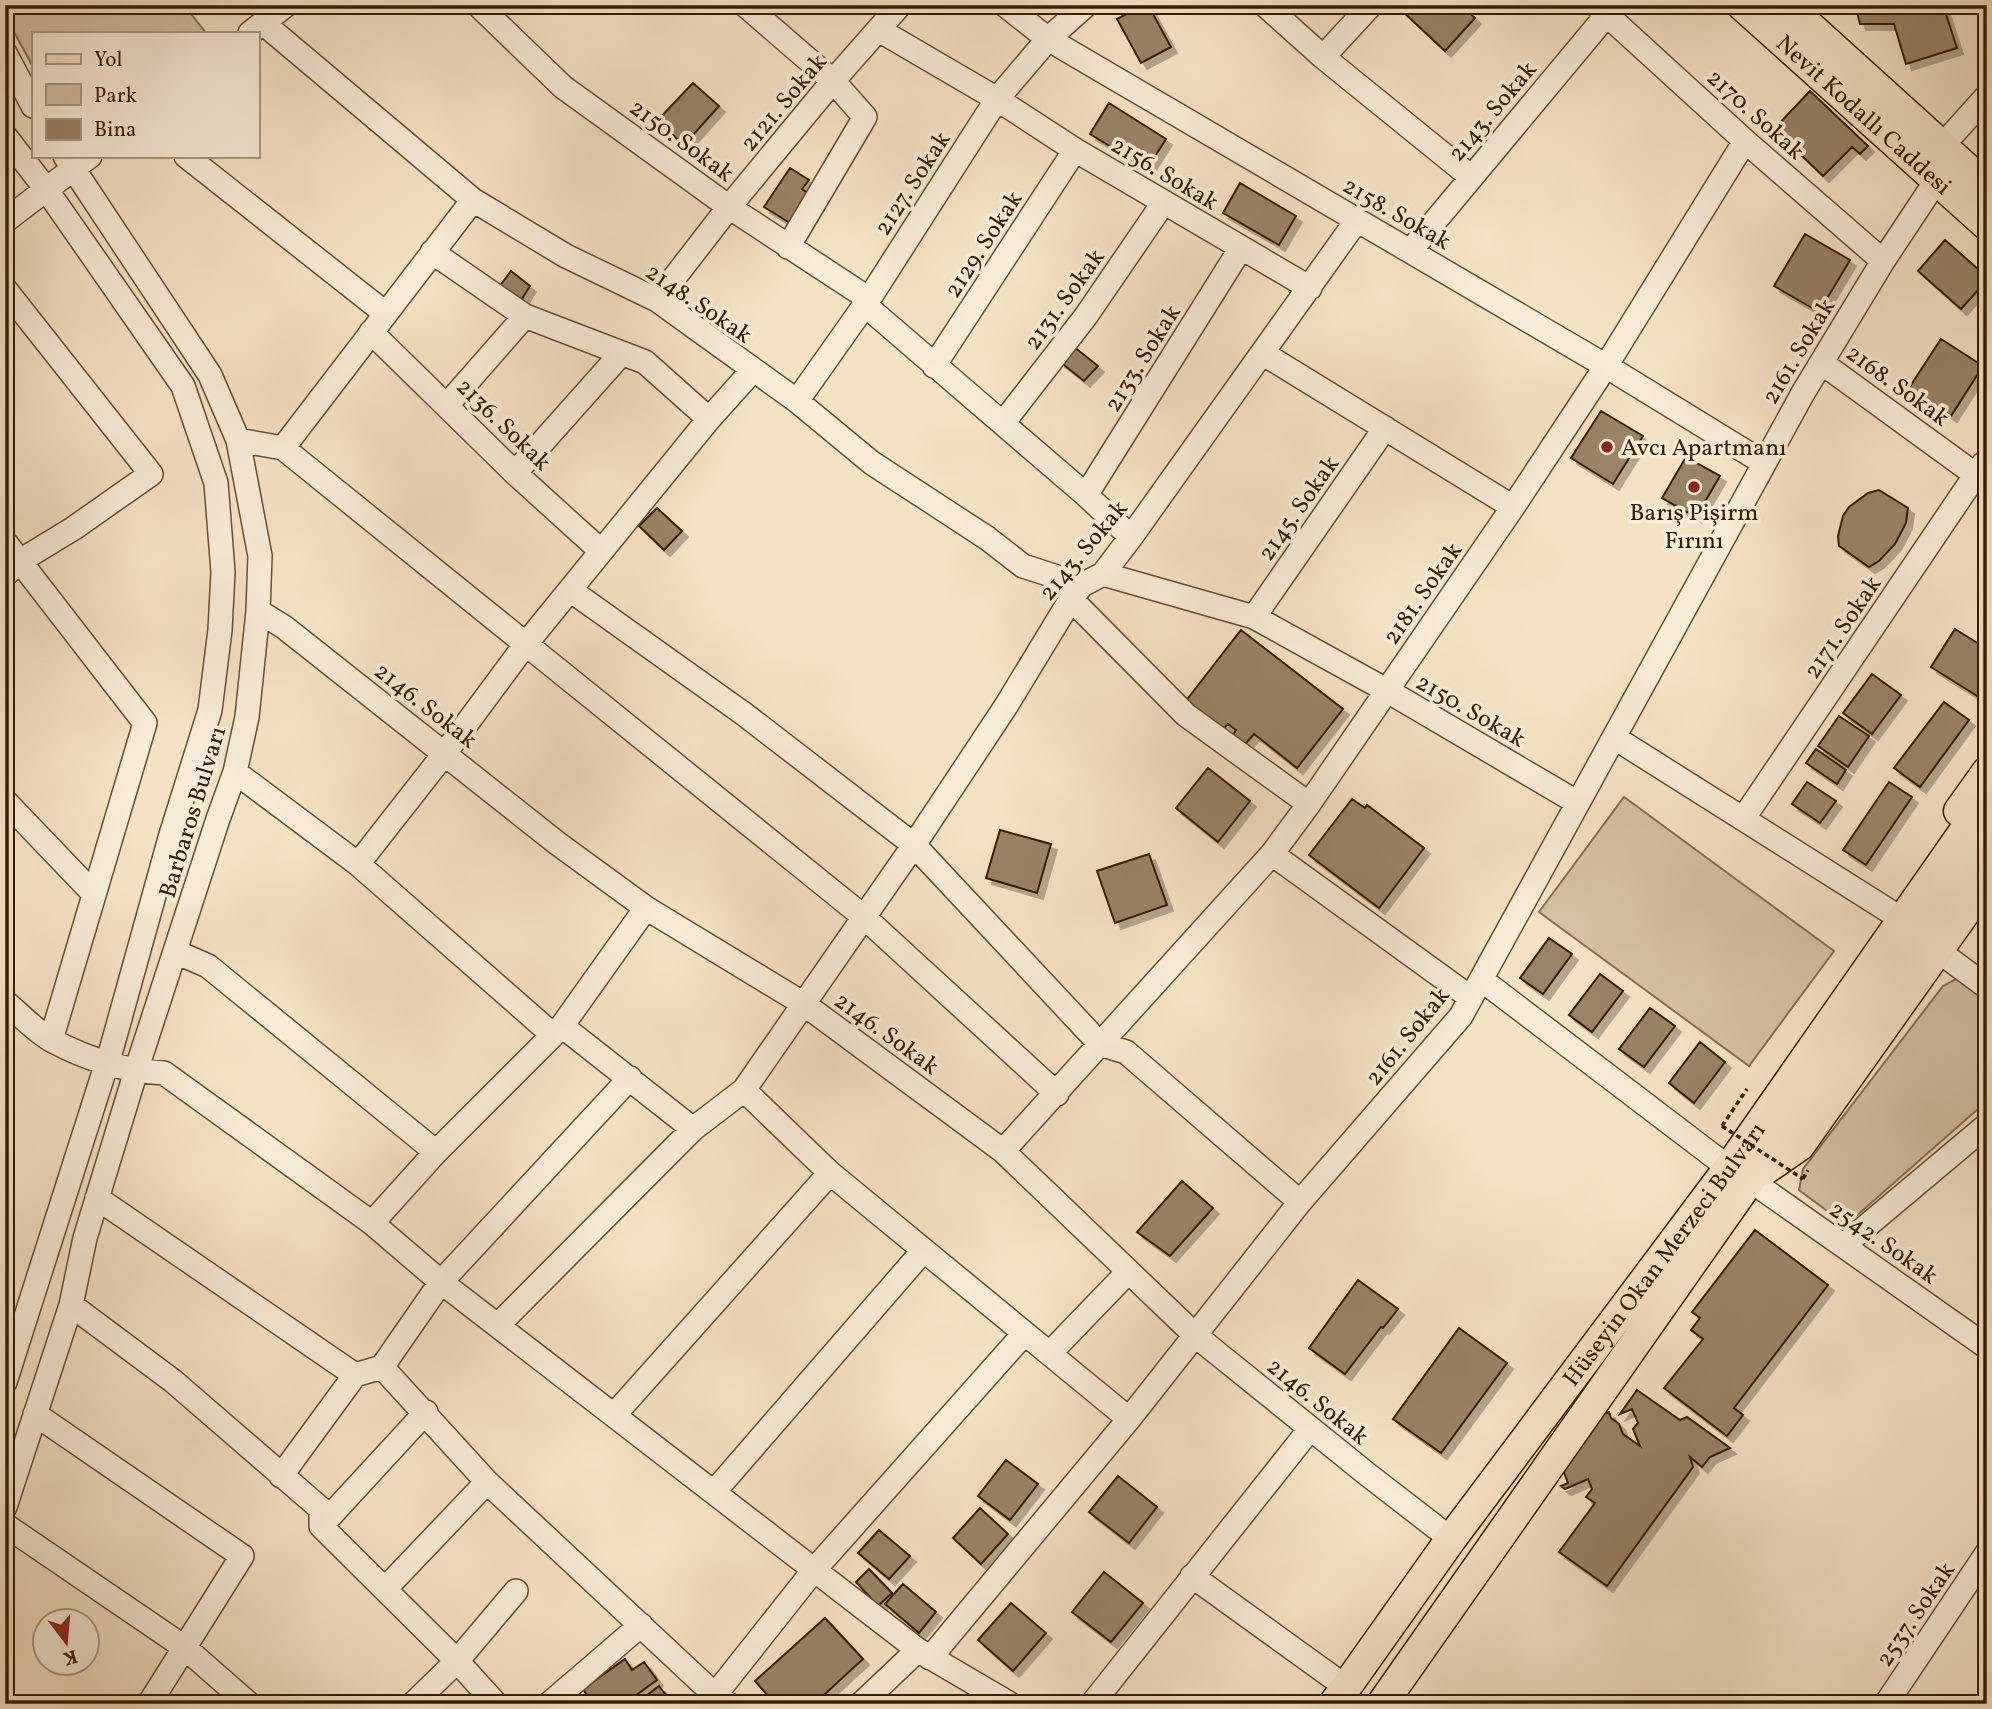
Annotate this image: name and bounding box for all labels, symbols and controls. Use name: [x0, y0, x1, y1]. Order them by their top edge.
street label: Nevit Kodallı Caddesi: [1767, 28, 1958, 204]
legend: [32, 32, 259, 158]
text: Yol: [94, 46, 123, 75]
street label: 2121. Sokak: [733, 47, 836, 160]
street label: 2143. Sokak: [1441, 55, 1546, 170]
street label: 2170. Sokak: [1698, 62, 1811, 169]
text: Park: [94, 82, 137, 111]
street label: 2150. Sokak: [621, 92, 740, 191]
text: Bina: [94, 116, 136, 145]
street label: 2127. Sokak: [867, 125, 960, 243]
street label: 2156. Sokak: [1104, 129, 1224, 220]
street label: 2158. Sokak: [1335, 170, 1457, 260]
street label: 2129. Sokak: [937, 185, 1032, 305]
street label: 2131. Sokak: [1017, 242, 1114, 358]
street label: 2148. Sokak: [638, 256, 758, 353]
street label: 2161. Sokak: [1755, 293, 1845, 411]
street label: 2133. Sokak: [1097, 299, 1190, 419]
street label: 2168. Sokak: [1838, 337, 1956, 436]
street label: 2136. Sokak: [447, 371, 558, 480]
place label: Avcı Apartmanı: [1621, 432, 1787, 466]
marker: Avcı Apartmanı: [1599, 439, 1615, 455]
street label: 2145. Sokak: [1251, 450, 1348, 569]
marker: Barış Pişirm Fırını: [1686, 479, 1702, 495]
street label: 2143. Sokak: [1032, 494, 1137, 609]
place label: Barış Pişirm Fırını: [1629, 497, 1759, 559]
street label: 2181. Sokak: [1376, 536, 1471, 652]
street label: 2171. Sokak: [1797, 570, 1891, 686]
street label: 2146. Sokak: [366, 655, 484, 758]
street label: 2150. Sokak: [1409, 666, 1531, 757]
street label: Barbaros Bulvarı: [152, 723, 236, 902]
street label: 2161. Sokak: [1358, 981, 1459, 1094]
street label: 2146. Sokak: [826, 985, 945, 1084]
street label: Hüseyin Okan Merzeci Bulvarı: [1556, 1116, 1775, 1394]
street label: 2542. Sokak: [1821, 1194, 1944, 1294]
street label: 2146. Sokak: [1258, 1351, 1375, 1454]
street label: 2537. Sokak: [1869, 1556, 1964, 1675]
north arrow: [32, 1608, 102, 1678]
text: K: [60, 1642, 80, 1671]

